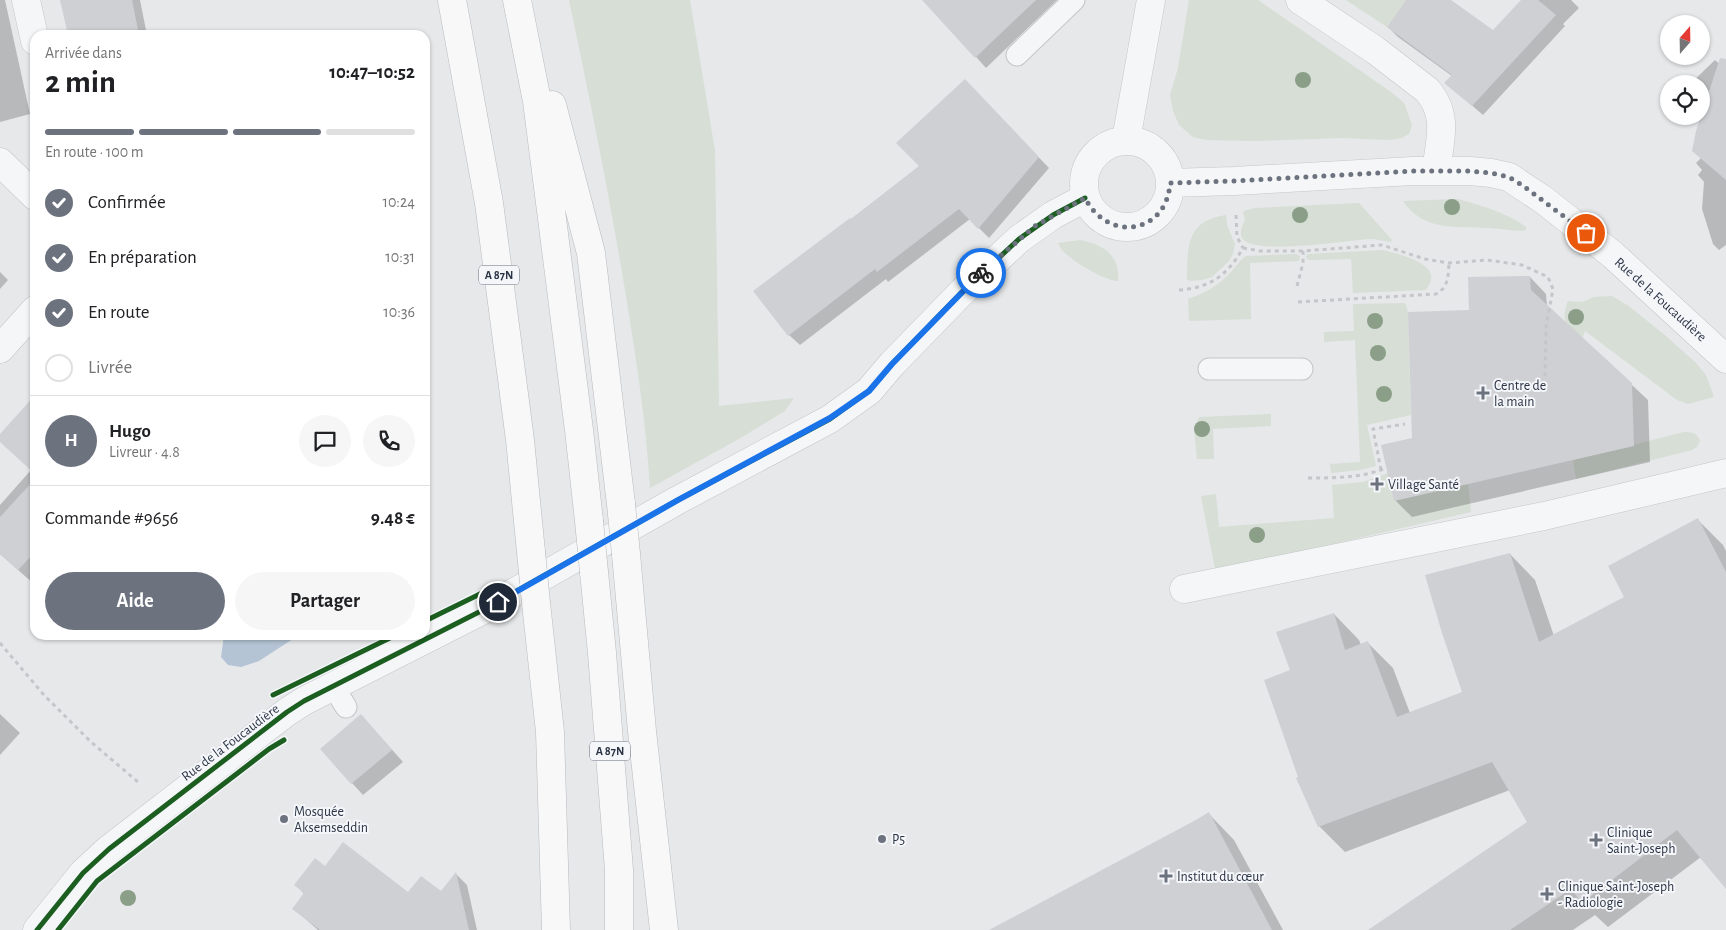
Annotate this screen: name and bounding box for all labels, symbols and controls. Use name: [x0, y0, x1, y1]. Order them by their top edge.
north arrow: [1660, 15, 1710, 65]
map controls: [1660, 15, 1710, 125]
text: Arrivée dans: [45, 45, 122, 61]
text: 10:47–10:52: [329, 63, 415, 82]
text: 2 min: [45, 66, 116, 98]
button: locate: [1660, 75, 1710, 125]
text: En route · 100 m: [45, 144, 144, 160]
icon: check: [45, 189, 73, 217]
text: Confirmée: [88, 193, 166, 212]
text: 10:24: [382, 194, 415, 210]
pin: [1565, 212, 1607, 254]
icon: bag: [1572, 219, 1600, 247]
icon: check: [45, 244, 73, 272]
text: En préparation: [88, 248, 197, 267]
courier: [956, 248, 1006, 298]
text: 10:31: [385, 249, 415, 265]
street label: Rue de la Foucaudière: [1612, 255, 1709, 344]
icon: bike: [967, 259, 995, 287]
road number: A 87N: [479, 266, 519, 284]
icon: check: [45, 299, 73, 327]
text: En route: [88, 303, 150, 322]
text: 10:36: [383, 304, 415, 320]
text: Livrée: [88, 358, 132, 377]
place label: Centre de la main: [1494, 379, 1546, 409]
marker: Centre de la main: [1476, 386, 1490, 400]
button: chat: [299, 415, 351, 467]
button: phone: [363, 415, 415, 467]
text: Hugo: [109, 422, 151, 441]
text: H: [64, 431, 78, 450]
text: Livreur · 4.8: [109, 444, 180, 460]
marker: Village Santé: [1370, 477, 1384, 491]
place label: Village Santé: [1388, 478, 1459, 492]
text: Commande #9656: [45, 509, 179, 528]
text: 9.48 €: [371, 509, 415, 528]
button: Aide: [45, 572, 225, 630]
button: Partager: [235, 572, 415, 630]
pin: [477, 581, 519, 623]
icon: home: [484, 588, 512, 616]
street label: Rue de la Foucaudière: [179, 702, 282, 784]
road number: A 87N: [590, 741, 630, 760]
place label: Mosquée Aksemseddin: [294, 805, 368, 835]
marker: Mosquée Aksemseddin: [278, 813, 290, 825]
place label: Clinique Saint-Joseph: [1607, 826, 1676, 856]
marker: P5: [876, 833, 888, 845]
place label: P5: [892, 833, 905, 847]
marker: Clinique Saint-Joseph: [1589, 833, 1603, 847]
marker: Institut du cœur: [1159, 869, 1173, 883]
place label: Institut du cœur: [1177, 870, 1264, 884]
place label: Clinique Saint-Joseph - Radiologie: [1558, 880, 1674, 910]
marker: Clinique Saint-Joseph - Radiologie: [1540, 887, 1554, 901]

